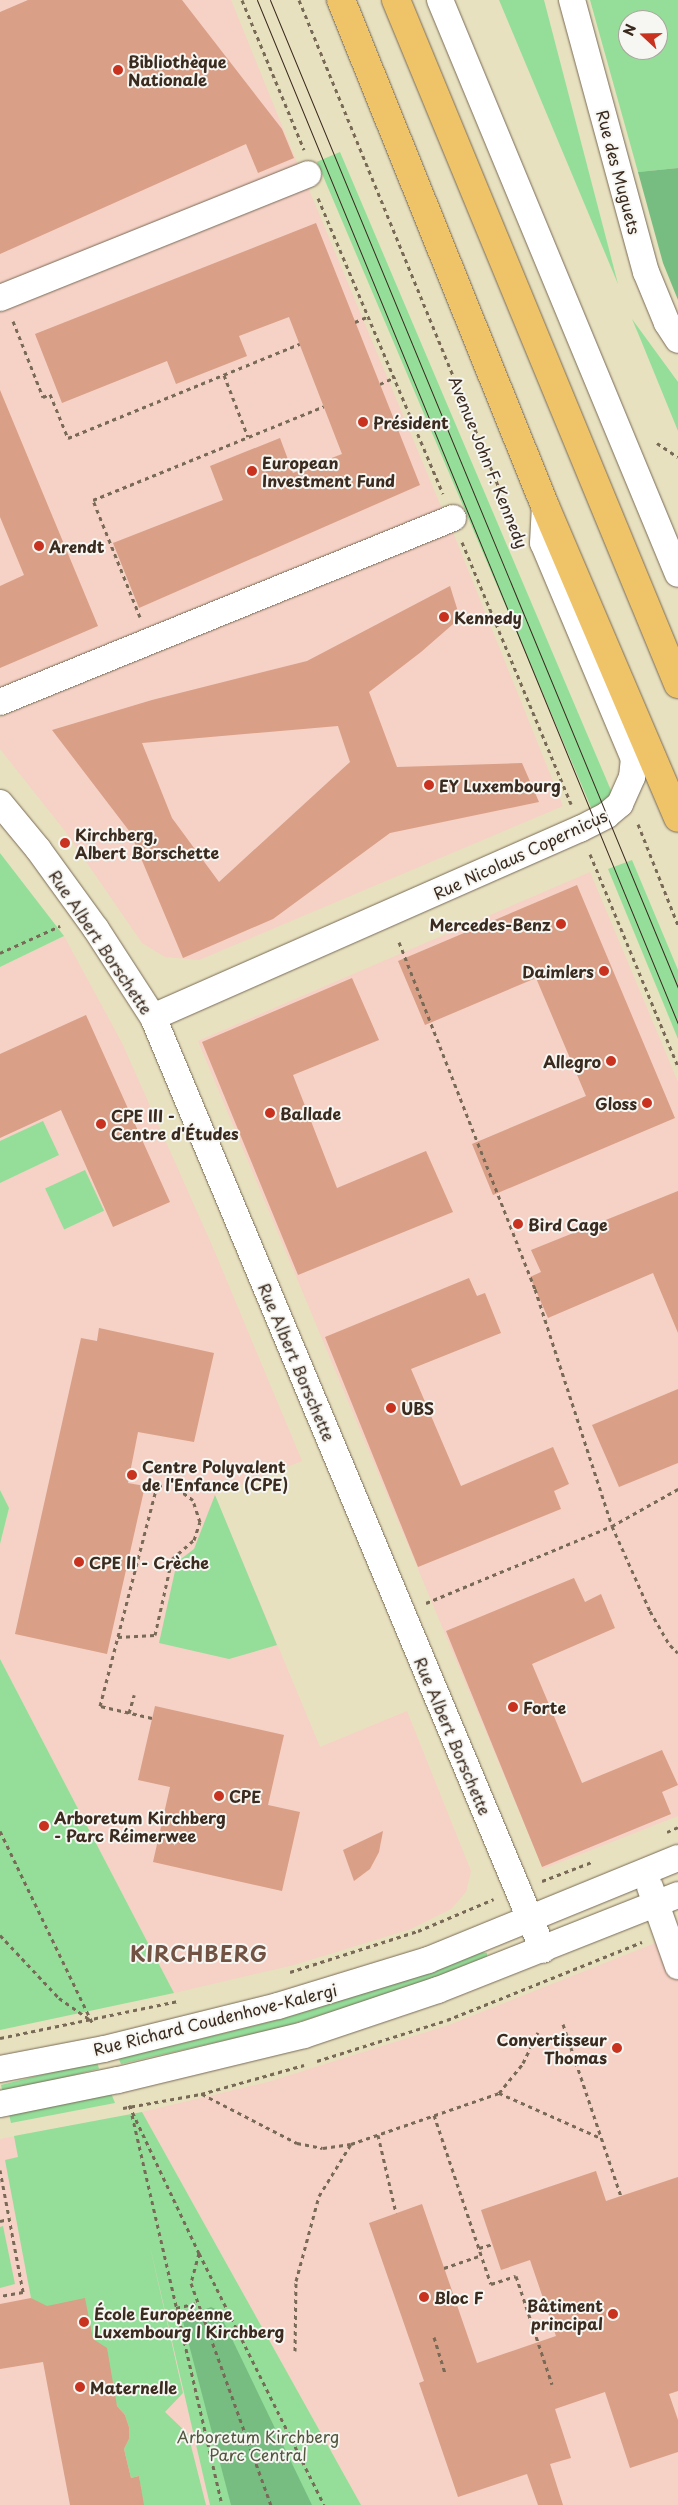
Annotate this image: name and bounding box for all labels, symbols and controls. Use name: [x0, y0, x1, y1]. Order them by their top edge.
north arrow: [618, 10, 668, 60]
text: N: [618, 21, 641, 39]
place label: Bibliothèque Nationale: [128, 51, 226, 89]
marker: Bibliothèque Nationale: [112, 64, 124, 76]
street label: Rue des Muguets: [593, 107, 645, 237]
street label: Avenue John F. Kennedy: [445, 373, 533, 551]
place label: Président: [373, 412, 449, 432]
marker: Président: [357, 416, 369, 428]
place label: European Investment Fund: [262, 452, 395, 490]
marker: European Investment Fund: [246, 465, 258, 477]
place label: Arendt: [49, 536, 104, 556]
marker: Arendt: [33, 540, 45, 552]
place label: Kennedy: [454, 607, 522, 627]
marker: Kennedy: [438, 611, 450, 623]
place label: EY Luxembourg: [439, 775, 562, 795]
marker: EY Luxembourg: [423, 779, 435, 791]
street label: Rue Nicolaus Copernicus: [429, 805, 611, 903]
place label: Kirchberg, Albert Borschette: [75, 824, 219, 862]
marker: Kirchberg, Albert Borschette: [59, 837, 71, 849]
street label: Rue Albert Borschette: [45, 866, 157, 1018]
place label: Mercedes-Benz: [429, 914, 551, 934]
marker: Mercedes-Benz: [555, 918, 567, 930]
place label: Daimlers: [522, 961, 594, 981]
marker: Daimlers: [598, 965, 610, 977]
place label: Allegro: [543, 1051, 601, 1071]
marker: Allegro: [605, 1055, 617, 1067]
place label: Gloss: [595, 1093, 637, 1113]
marker: Gloss: [641, 1097, 653, 1109]
place label: Ballade: [280, 1103, 341, 1123]
place label: CPE III - Centre d'Études: [111, 1105, 239, 1143]
marker: Ballade: [264, 1107, 276, 1119]
marker: CPE III - Centre d'Études: [95, 1118, 107, 1130]
place label: Bird Cage: [528, 1214, 609, 1234]
marker: Bird Cage: [512, 1218, 524, 1230]
street label: Rue Albert Borschette: [255, 1279, 339, 1445]
place label: UBS: [401, 1398, 434, 1418]
marker: UBS: [385, 1402, 397, 1414]
place label: Centre Polyvalent de l'Enfance (CPE): [142, 1456, 289, 1494]
marker: Centre Polyvalent de l'Enfance (CPE): [126, 1469, 138, 1481]
place label: CPE II - Crèche: [89, 1552, 210, 1572]
marker: CPE II - Crèche: [73, 1556, 85, 1568]
street label: Rue Albert Borschette: [411, 1653, 495, 1819]
place label: Forte: [523, 1697, 566, 1717]
marker: Forte: [507, 1701, 519, 1713]
place label: CPE: [229, 1786, 261, 1806]
marker: CPE: [213, 1790, 225, 1802]
place label: Arboretum Kirchberg - Parc Réimerwee: [54, 1807, 226, 1845]
marker: Arboretum Kirchberg - Parc Réimerwee: [38, 1820, 50, 1832]
district label: KIRCHBERG: [129, 1940, 269, 1966]
street label: Rue Richard Coudenhove-Kalergi: [90, 1979, 340, 2059]
place label: Convertisseur Thomas: [497, 2029, 607, 2067]
marker: Convertisseur Thomas: [611, 2042, 623, 2054]
place label: Bloc F: [434, 2287, 484, 2307]
marker: Bloc F: [418, 2291, 430, 2303]
place label: Bâtiment principal: [527, 2295, 603, 2333]
place label: École Européenne Luxembourg I Kirchberg: [94, 2303, 285, 2341]
marker: Bâtiment principal: [607, 2308, 619, 2320]
marker: École Européenne Luxembourg I Kirchberg: [78, 2316, 90, 2328]
place label: Maternelle: [90, 2377, 177, 2397]
marker: Maternelle: [74, 2381, 86, 2393]
park label: Arboretum Kirchberg Parc Central: [177, 2426, 339, 2464]

